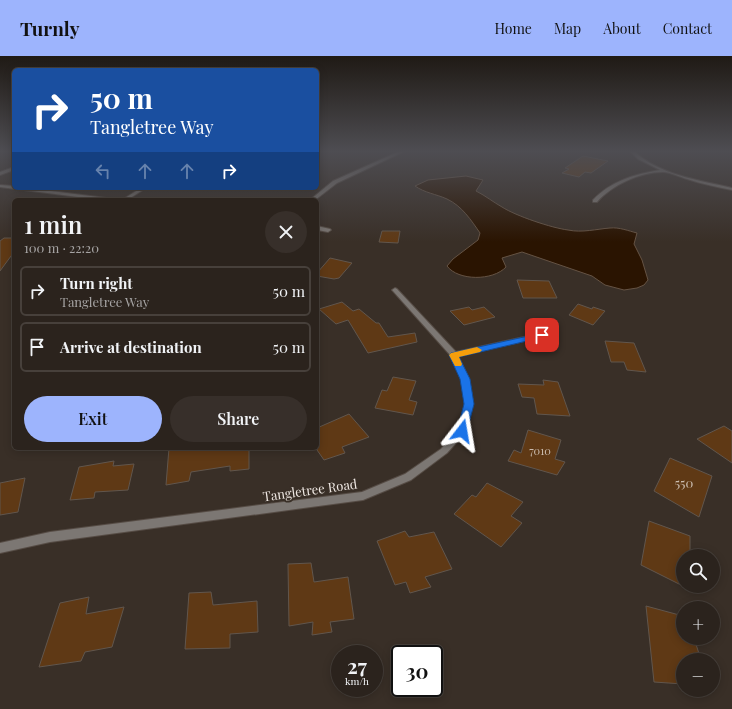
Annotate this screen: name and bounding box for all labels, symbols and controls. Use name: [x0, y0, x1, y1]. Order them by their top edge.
text: Turnly: [20, 15, 80, 41]
text: Home: [494, 19, 532, 38]
text: Map: [554, 19, 581, 38]
text: About: [603, 19, 641, 38]
text: Contact: [663, 19, 712, 38]
text: 50 m: [90, 79, 153, 116]
icon: right: [24, 84, 76, 136]
text: Tangletree Way: [90, 115, 213, 139]
icon: left: [92, 160, 114, 182]
icon: ahead: [134, 160, 156, 182]
icon: ahead: [176, 160, 198, 182]
icon: right: [218, 160, 240, 182]
text: 1 min: [24, 208, 82, 240]
button: close: [265, 211, 307, 253]
text: 100 m · 22:20: [24, 239, 99, 256]
text: Turn right: [60, 273, 133, 293]
icon: right: [26, 280, 48, 302]
text: 50 m: [273, 281, 305, 301]
text: Tangletree Way: [60, 293, 149, 310]
pin: [525, 318, 559, 352]
icon: arrive: [531, 324, 553, 346]
icon: arrive: [26, 336, 48, 358]
text: Arrive at destination: [60, 337, 202, 357]
text: 50 m: [273, 337, 305, 357]
button: Exit: [24, 396, 162, 442]
button: Share: [170, 396, 307, 442]
position arrow: [441, 410, 483, 452]
house number: 7010: [529, 443, 551, 458]
street label: Tangletree Road: [262, 474, 359, 505]
house number: 550: [675, 474, 693, 491]
map controls: [676, 549, 720, 697]
button: search: [676, 549, 720, 593]
button: +: [676, 601, 720, 645]
speed limit sign: 30: [391, 645, 443, 697]
text: 27: [347, 652, 367, 679]
button: −: [676, 653, 720, 697]
text: km/h: [345, 674, 369, 688]

